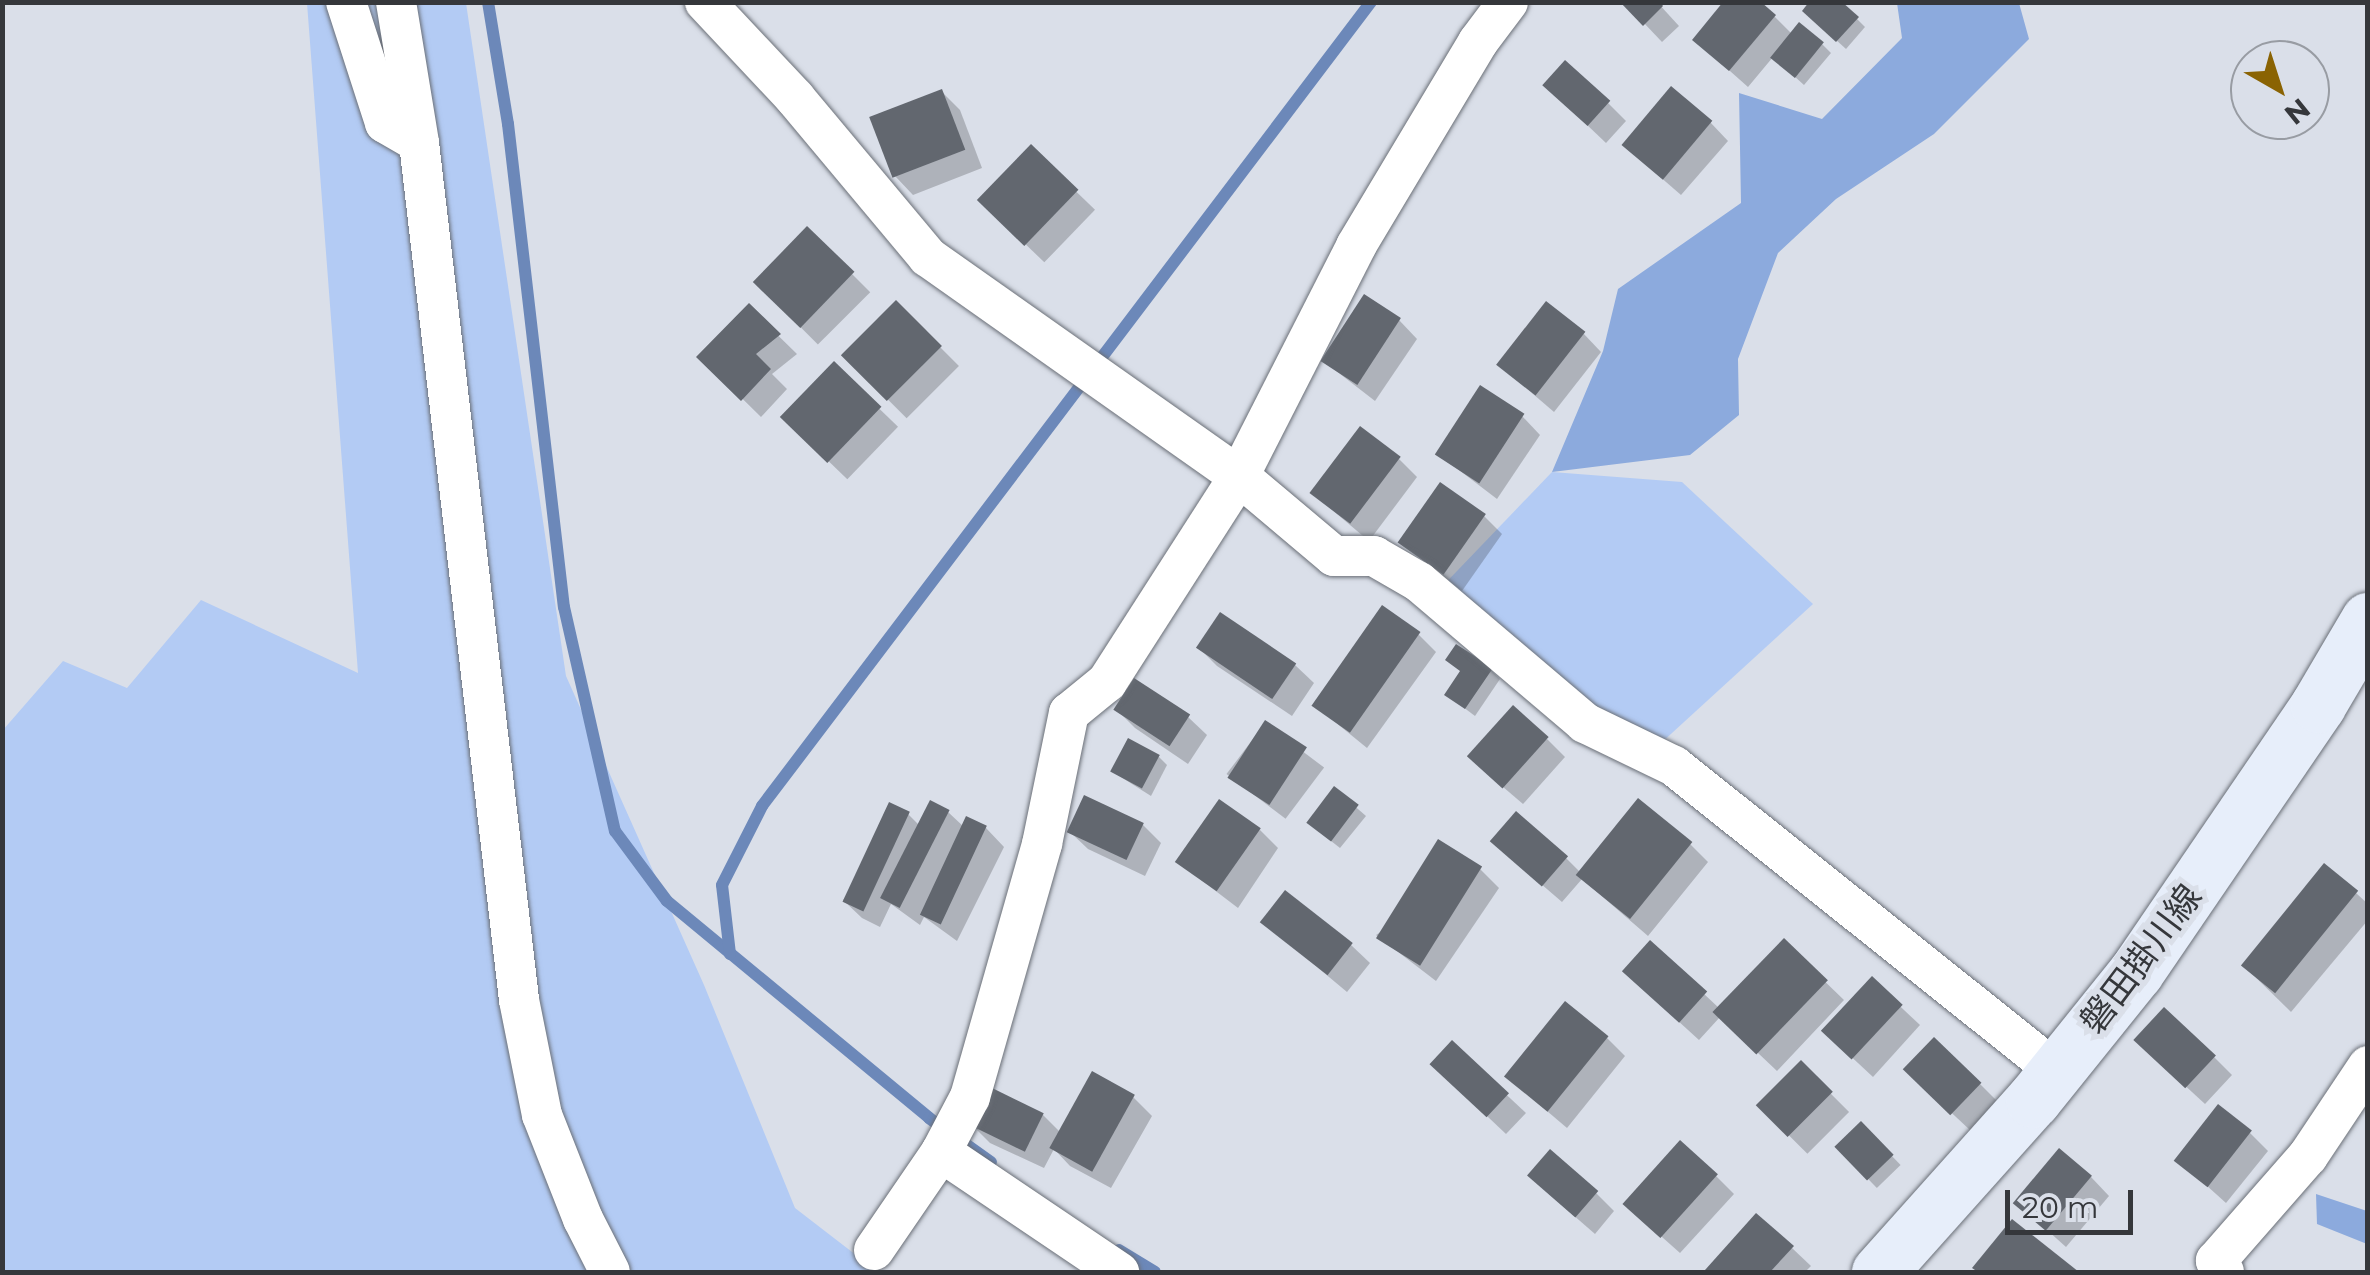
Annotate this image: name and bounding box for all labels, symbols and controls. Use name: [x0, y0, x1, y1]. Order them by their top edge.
north arrow: [2230, 40, 2330, 140]
text: N: [2278, 91, 2317, 132]
street label: 磐田掛川線: [2072, 876, 2210, 1042]
scale bar: [2010, 1170, 2138, 1232]
text: 20 m: [2022, 1189, 2099, 1226]

